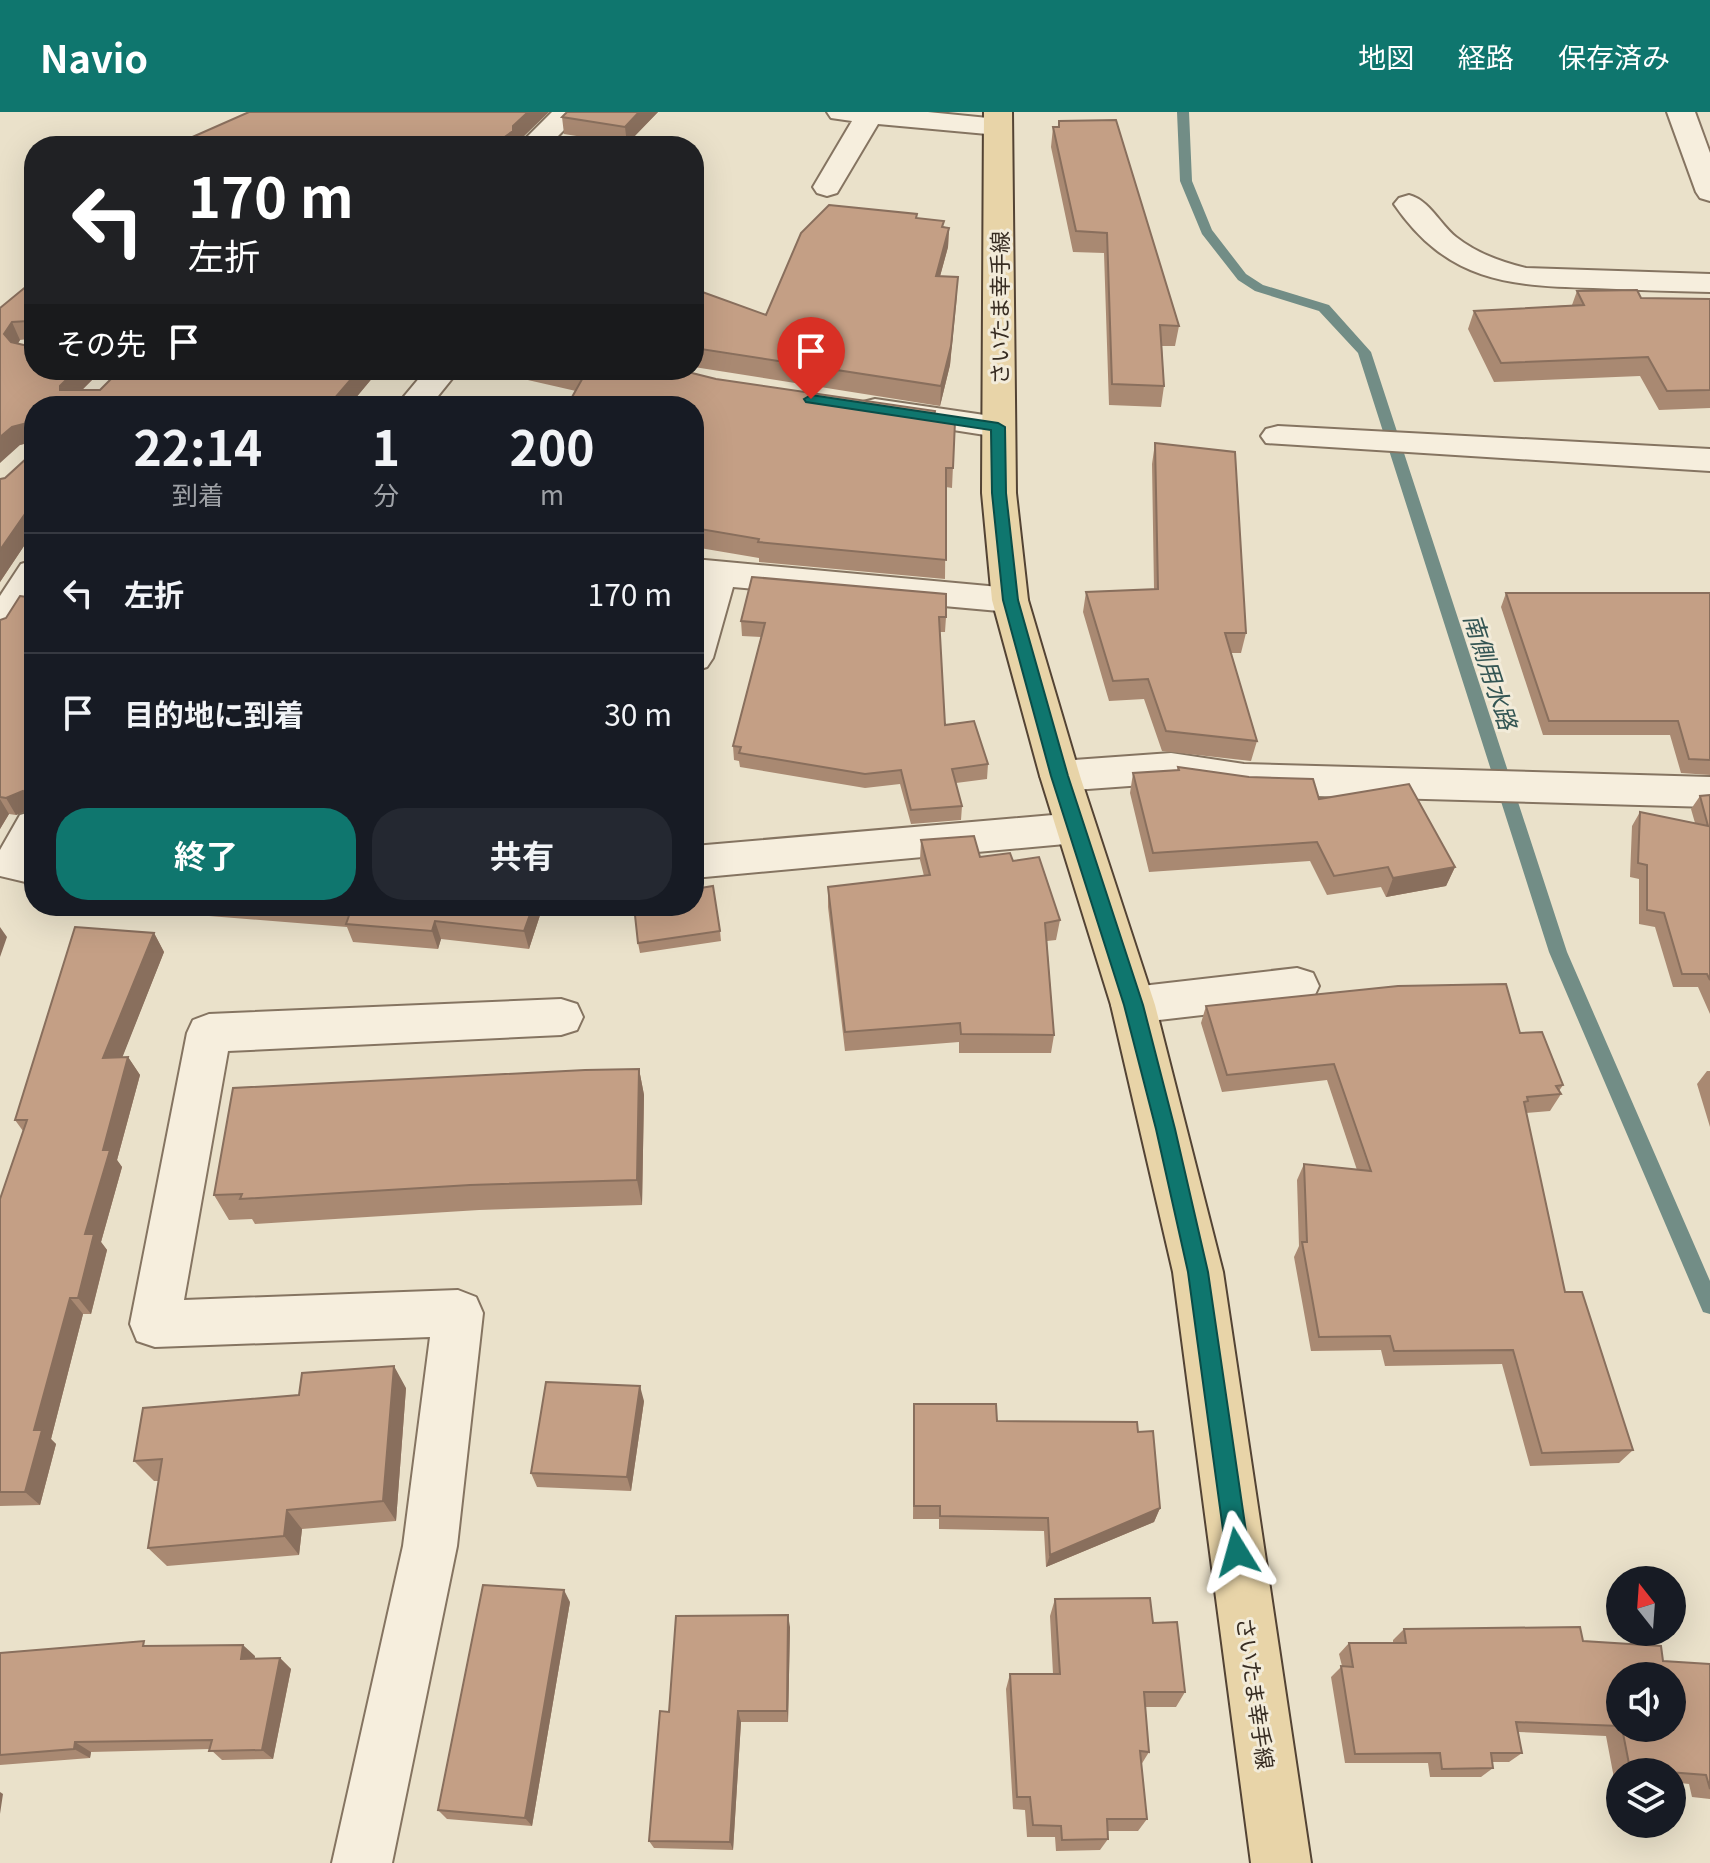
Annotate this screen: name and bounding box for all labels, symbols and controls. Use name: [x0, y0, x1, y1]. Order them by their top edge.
text: Navio: [40, 29, 148, 84]
text: 地図: [1358, 36, 1414, 76]
text: 経路: [1458, 36, 1514, 76]
text: 保存済み: [1558, 36, 1670, 76]
text: 170 m: [188, 153, 354, 234]
icon: left: [56, 168, 160, 272]
text: 左折: [188, 228, 260, 280]
street label: さいたま幸手線: [982, 231, 1014, 385]
pin: [777, 317, 845, 399]
text: その先: [56, 320, 146, 364]
icon: arrive: [162, 320, 206, 364]
icon: arrive: [789, 329, 833, 373]
text: 22:14: [133, 410, 262, 480]
text: 1: [372, 410, 400, 480]
text: 200: [510, 410, 595, 480]
text: 到着: [172, 475, 224, 512]
text: 分: [373, 475, 399, 512]
text: m: [540, 475, 564, 512]
icon: left: [56, 571, 100, 615]
text: 左折: [124, 571, 184, 615]
text: 170 m: [588, 571, 672, 615]
water label: 南側用水路: [1457, 609, 1528, 735]
icon: arrive: [56, 691, 100, 735]
text: 目的地に到着: [124, 691, 304, 735]
text: 30 m: [604, 691, 672, 735]
button: 終了: [56, 808, 356, 900]
button: 共有: [372, 808, 672, 900]
position arrow: [1195, 1510, 1279, 1594]
north arrow: [1606, 1566, 1686, 1646]
map controls: [1606, 1566, 1686, 1838]
street label: さいたま幸手線: [1230, 1615, 1284, 1771]
button: sound: [1606, 1662, 1686, 1742]
button: layers: [1606, 1758, 1686, 1838]

